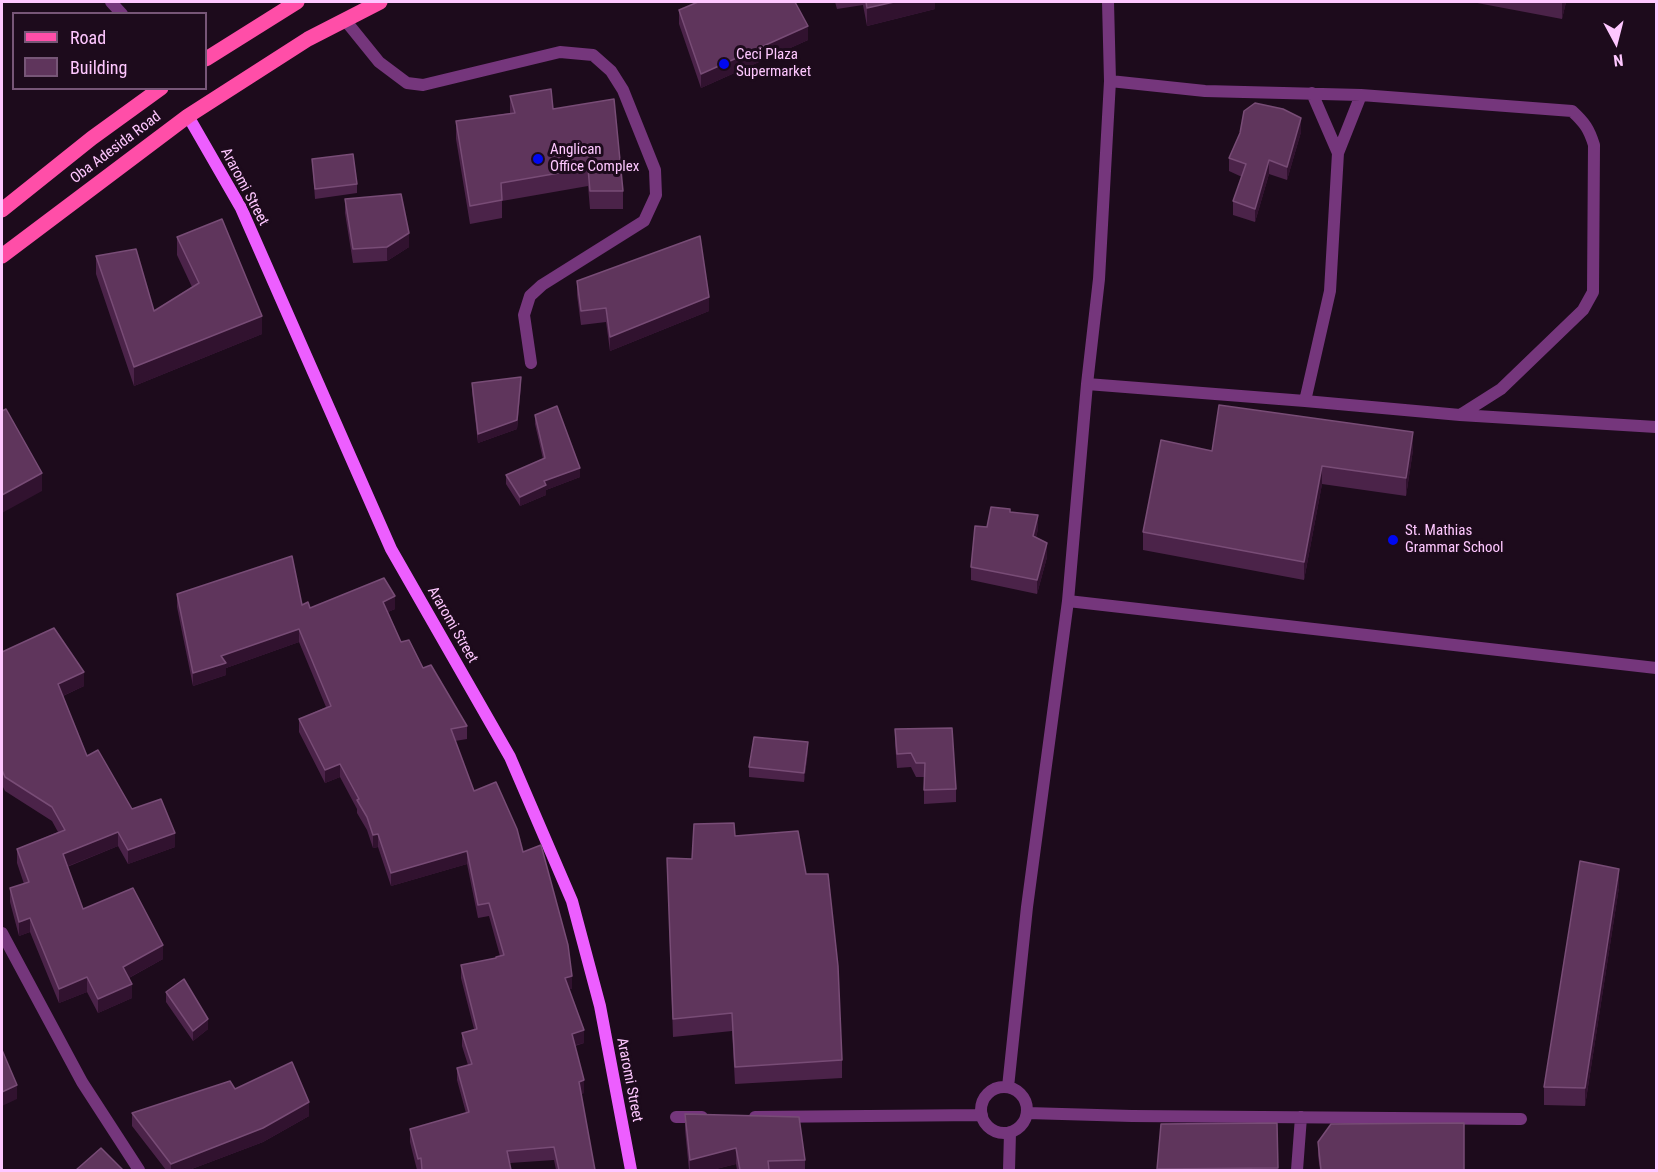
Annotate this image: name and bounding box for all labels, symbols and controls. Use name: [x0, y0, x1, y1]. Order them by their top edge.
legend: [12, 12, 207, 90]
north arrow: [1586, 12, 1646, 72]
text: Road: [70, 27, 106, 48]
place label: Ceci Plaza Supermarket: [736, 46, 811, 81]
text: N: [1612, 50, 1624, 70]
text: Building: [70, 57, 127, 78]
marker: Ceci Plaza Supermarket: [717, 57, 731, 71]
street label: Oba Adesida Road: [67, 108, 165, 188]
place label: Anglican Office Complex: [550, 141, 639, 176]
street label: Araromi Street: [216, 145, 272, 229]
marker: Anglican Office Complex: [531, 152, 545, 166]
place label: St. Mathias Grammar School: [1405, 522, 1504, 557]
marker: St. Mathias Grammar School: [1386, 533, 1400, 547]
street label: Araromi Street: [423, 584, 481, 666]
street label: Araromi Street: [612, 1036, 646, 1124]

